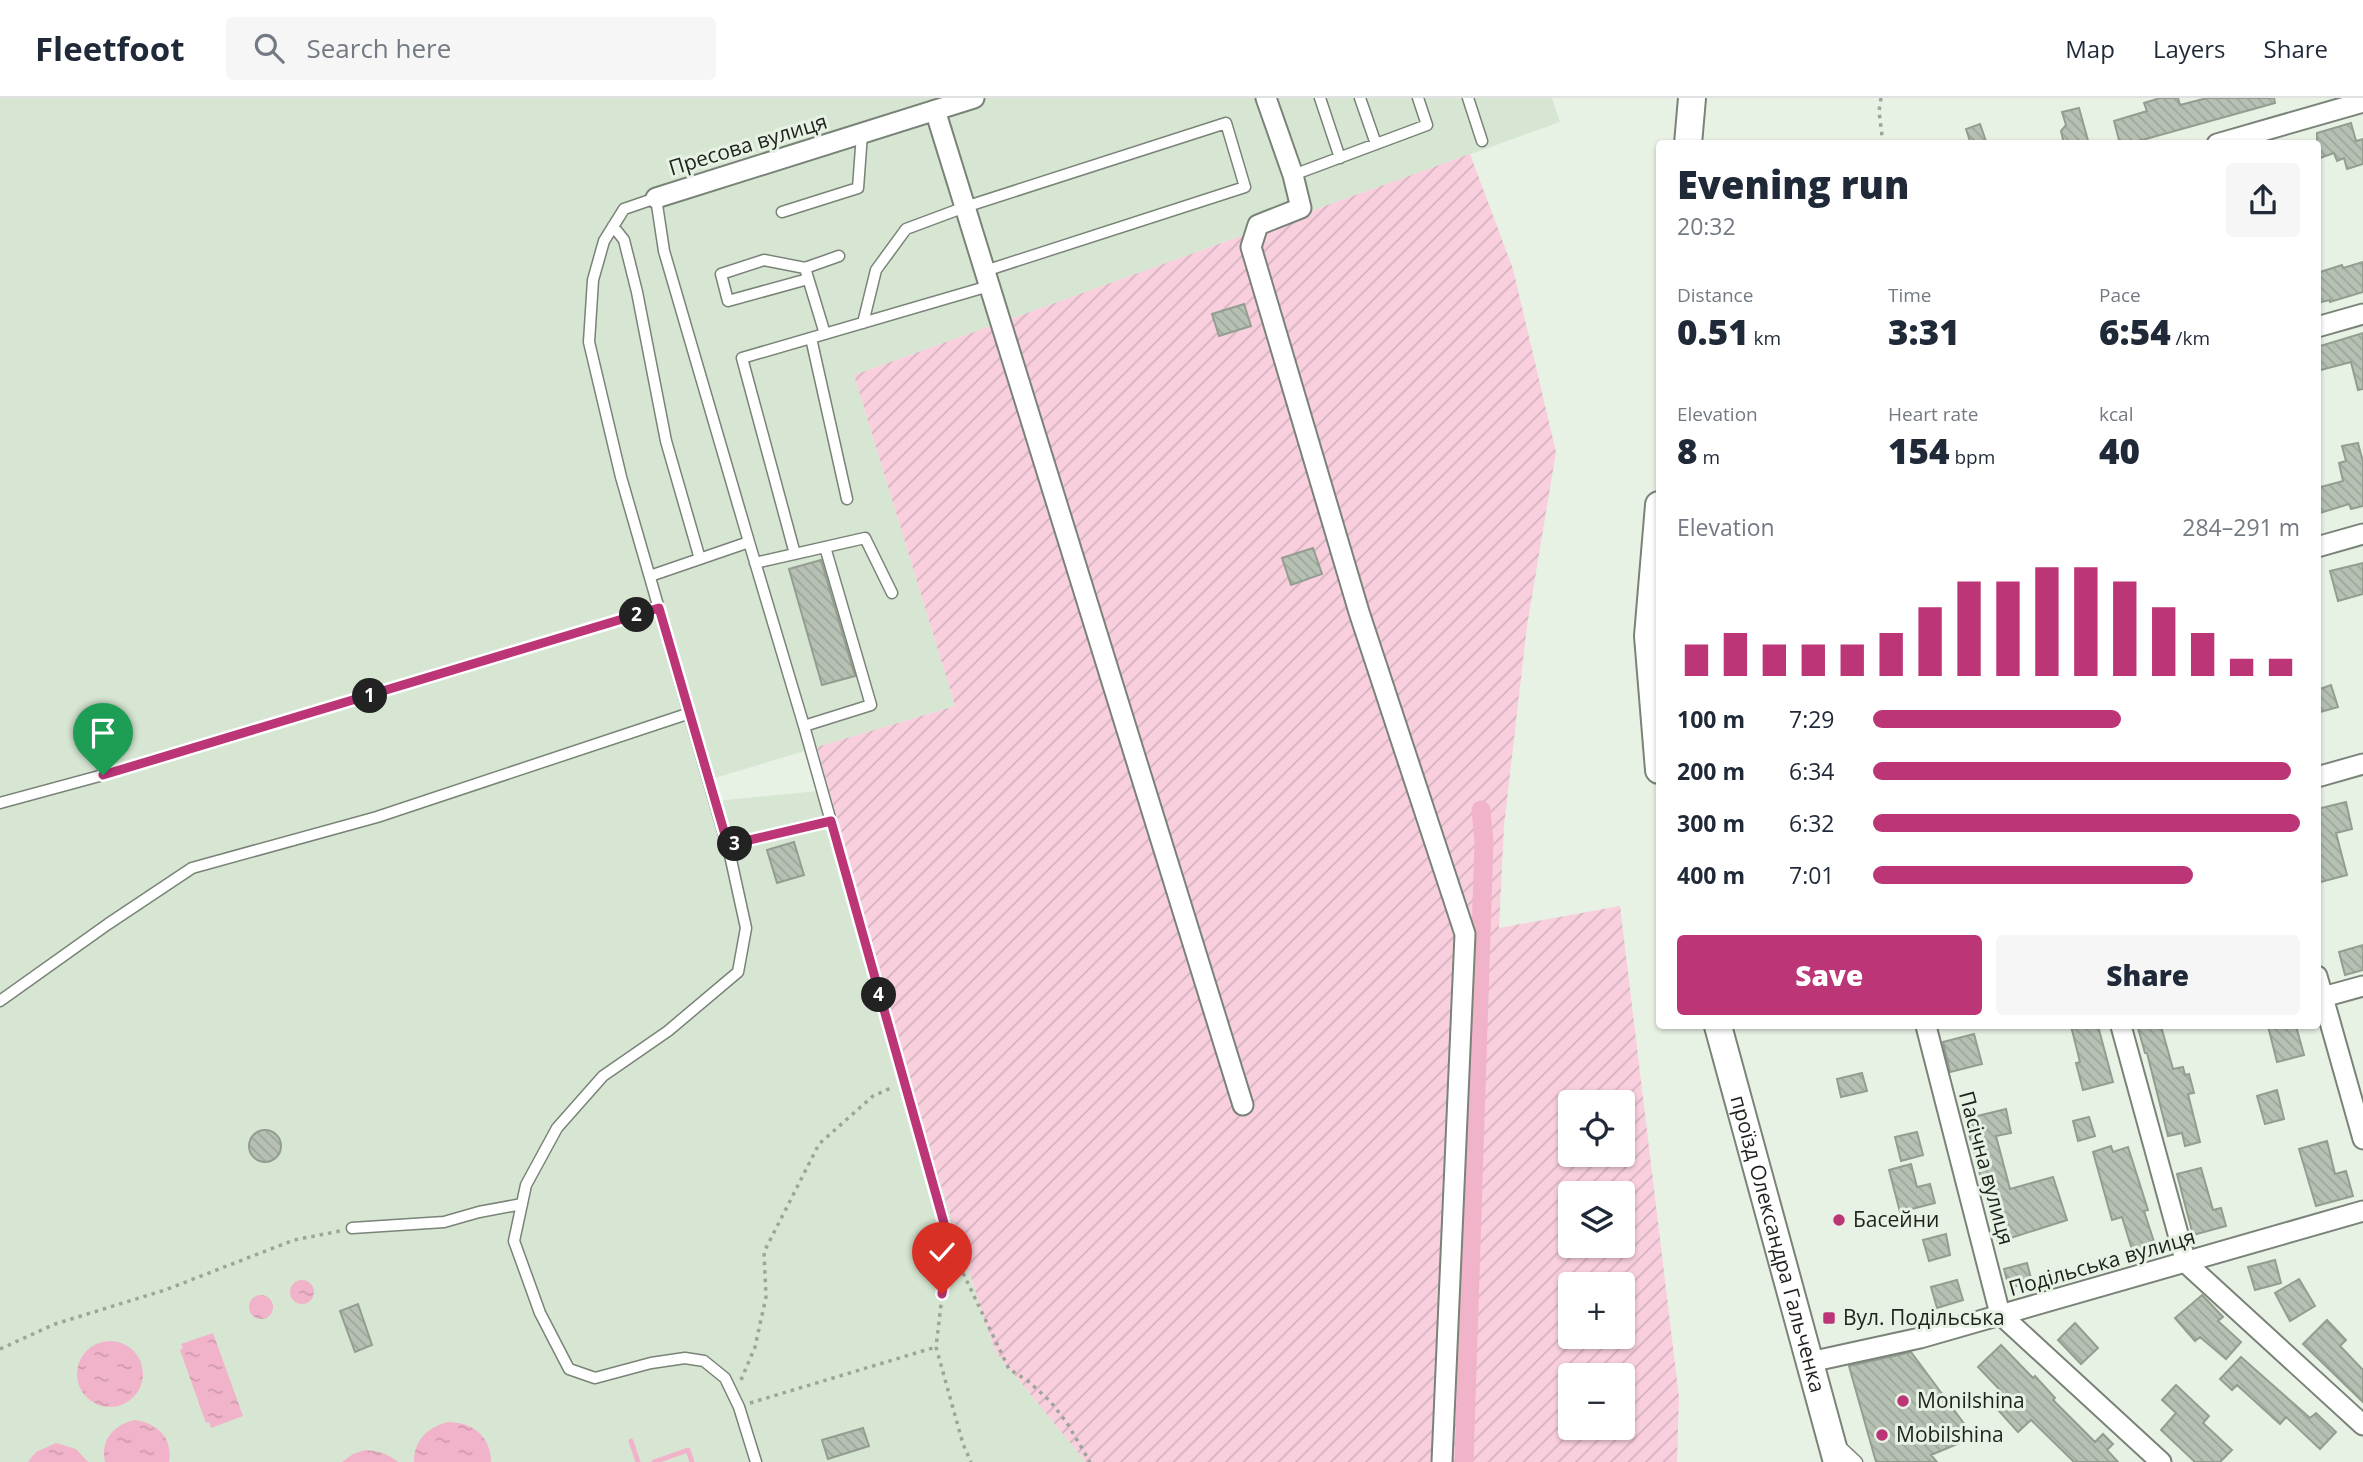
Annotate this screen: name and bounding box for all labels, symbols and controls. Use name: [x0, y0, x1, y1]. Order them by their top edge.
search box: [226, 17, 716, 80]
text: Fleetfoot: [35, 26, 184, 71]
icon: search: [250, 29, 288, 67]
text: Search here: [306, 30, 451, 66]
text: Map: [2065, 32, 2115, 65]
text: Layers: [2153, 32, 2226, 65]
text: Share: [2264, 32, 2328, 65]
street label: Пресова вулиця: [665, 107, 830, 181]
text: Evening run: [1677, 158, 1909, 210]
button: share: [2226, 163, 2300, 237]
text: 20:32: [1677, 210, 1736, 242]
text: Distance: [1677, 282, 1753, 308]
text: Time: [1888, 282, 1932, 308]
text: Pace: [2099, 282, 2141, 308]
text: 0.51: [1677, 308, 1749, 355]
text: 3:31: [1888, 308, 1960, 355]
text: 6:54: [2099, 308, 2171, 355]
text: km: [1749, 325, 1781, 351]
text: /km: [2171, 325, 2210, 351]
text: Elevation: [1677, 401, 1758, 427]
text: Heart rate: [1888, 401, 1978, 427]
text: kcal: [2099, 401, 2133, 427]
text: 8: [1677, 427, 1698, 474]
text: 154: [1888, 427, 1950, 474]
text: 40: [2099, 427, 2140, 474]
text: m: [1698, 444, 1720, 470]
text: bpm: [1950, 444, 1995, 470]
text: Elevation: [1677, 511, 1775, 543]
text: 284–291 m: [2182, 511, 2300, 543]
pin: 2: [620, 598, 654, 632]
text: 2: [631, 601, 642, 627]
pin: 1: [352, 678, 388, 714]
text: 1: [364, 682, 375, 708]
pin: [73, 703, 133, 775]
text: 100 m: [1677, 703, 1745, 735]
text: 7:29: [1789, 703, 1835, 735]
icon: arrive: [84, 714, 122, 752]
text: 200 m: [1677, 755, 1745, 787]
text: 6:34: [1789, 755, 1835, 787]
text: 300 m: [1677, 807, 1745, 839]
text: 6:32: [1789, 807, 1835, 839]
pin: 3: [718, 826, 752, 862]
text: 3: [729, 830, 740, 856]
text: 400 m: [1677, 859, 1745, 891]
text: 7:01: [1789, 859, 1835, 891]
button: Save: [1677, 935, 1982, 1015]
button: Share: [1996, 935, 2300, 1015]
pin: 4: [862, 978, 896, 1012]
text: 4: [873, 981, 884, 1007]
street label: Пасічна вулиця: [1953, 1088, 2021, 1248]
map controls: [1558, 1090, 1635, 1440]
button: locate: [1558, 1090, 1635, 1167]
street label: проїзд Олександра Гальченка: [1725, 1092, 1832, 1396]
button: layers: [1558, 1181, 1635, 1258]
place label: Басейни: [1853, 1205, 1939, 1233]
marker: Басейни: [1831, 1212, 1847, 1228]
pin: [912, 1222, 972, 1294]
street label: Подільська вулиця: [2005, 1222, 2198, 1302]
icon: check: [923, 1233, 961, 1271]
button: +: [1558, 1272, 1635, 1349]
place label: Вул. Подільська: [1843, 1303, 2005, 1331]
marker: Вул. Подільська: [1821, 1310, 1837, 1326]
button: −: [1558, 1363, 1635, 1440]
place label: Monilshina: [1917, 1386, 2025, 1414]
marker: Monilshina: [1895, 1393, 1911, 1409]
place label: Mobilshina: [1896, 1420, 2004, 1448]
marker: Mobilshina: [1874, 1427, 1890, 1443]

